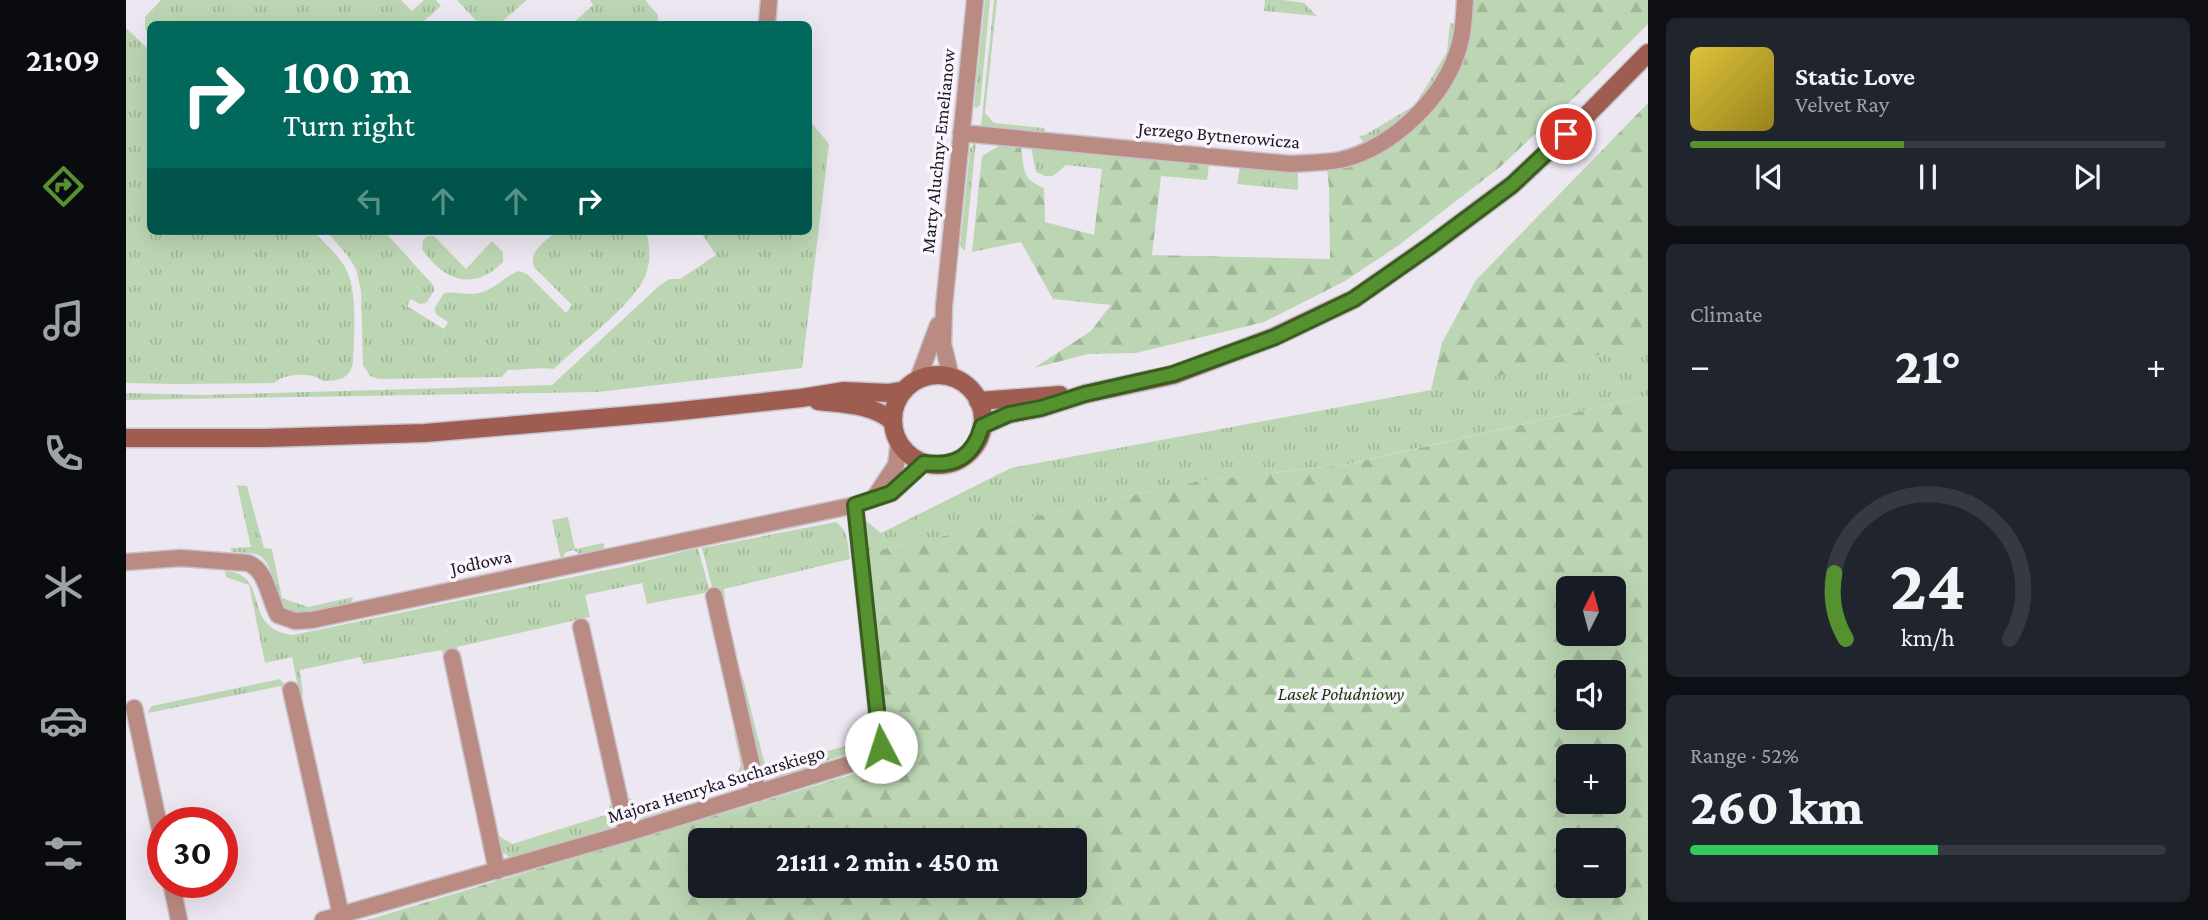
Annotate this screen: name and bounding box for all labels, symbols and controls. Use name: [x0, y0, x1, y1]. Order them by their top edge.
text: 21:09: [26, 42, 100, 78]
street label: Marty Aluchny-Emelianow: [917, 48, 959, 254]
icon: right: [168, 49, 259, 140]
text: 100 m: [283, 49, 412, 104]
text: Static Love: [1795, 62, 1915, 91]
text: Velvet Ray: [1795, 91, 1889, 117]
pin: [1536, 104, 1596, 164]
text: Turn right: [283, 107, 415, 143]
icon: arrive: [1547, 115, 1585, 153]
street label: Jerzego Bytnerowicza: [1135, 117, 1301, 153]
icon: previous: [1750, 158, 1788, 196]
icon: pause: [1909, 158, 1947, 196]
icon: next: [2068, 158, 2106, 196]
icon: directions: [39, 162, 88, 211]
icon: left: [351, 182, 389, 220]
icon: ahead: [424, 182, 462, 220]
icon: ahead: [497, 182, 535, 220]
icon: right: [570, 182, 608, 220]
icon: music: [39, 296, 88, 345]
text: Climate: [1690, 301, 1762, 327]
text: 21°: [1895, 336, 1961, 394]
text: −: [1690, 344, 1710, 386]
text: +: [2146, 344, 2166, 386]
icon: phone: [39, 429, 88, 478]
text: 24: [1890, 544, 1966, 625]
street label: Jodłowa: [446, 545, 514, 579]
icon: climate: [39, 562, 88, 611]
north arrow: [1556, 576, 1626, 646]
map controls: [1556, 576, 1626, 898]
text: km/h: [1901, 624, 1955, 651]
button: sound: [1556, 660, 1626, 730]
park label: Lasek Południowy: [1278, 683, 1404, 704]
icon: car: [39, 696, 88, 745]
position arrow: [844, 710, 918, 784]
street label: Majora Henryka Sucharskiego: [605, 741, 827, 828]
text: Range · 52%: [1690, 742, 1799, 768]
button: +: [1556, 744, 1626, 814]
text: 260 km: [1690, 777, 1863, 835]
speed limit sign: 30: [147, 807, 238, 898]
button: −: [1556, 828, 1626, 898]
icon: filters: [39, 829, 88, 878]
text: 21:11 · 2 min · 450 m: [776, 848, 999, 877]

